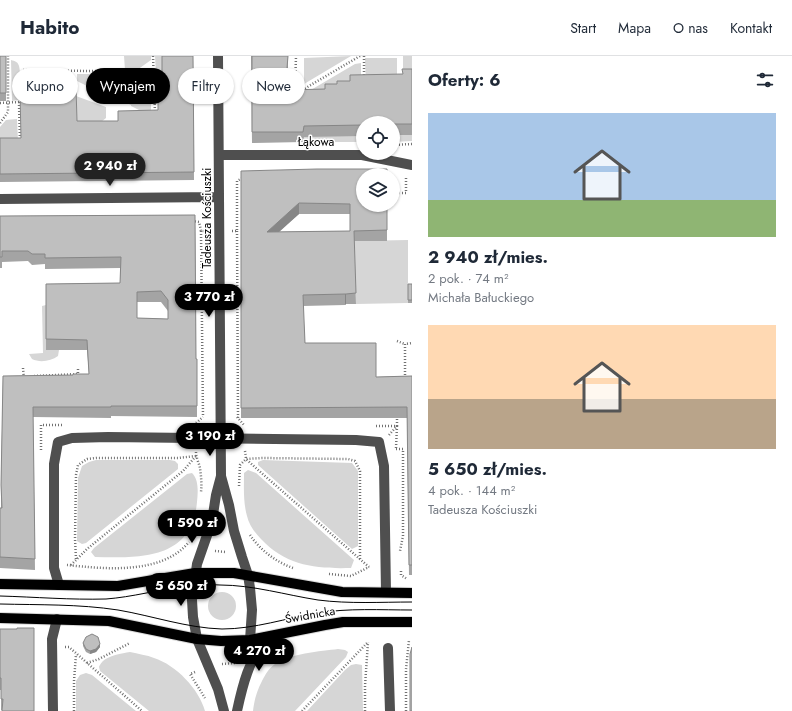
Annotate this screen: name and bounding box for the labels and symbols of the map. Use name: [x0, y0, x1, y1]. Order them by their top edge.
street label: Łąkowa: [297, 133, 335, 151]
pin: 2 940 zł: [69, 153, 151, 187]
street label: Tadeusza Kościuszki: [198, 168, 216, 268]
pin: 3 770 zł: [168, 284, 250, 318]
pin: 3 190 zł: [169, 423, 251, 457]
pin: 1 590 zł: [151, 510, 233, 544]
pin: 5 650 zł: [140, 573, 222, 607]
street label: Świdnicka: [283, 602, 337, 628]
pin: 4 270 zł: [218, 638, 300, 672]

